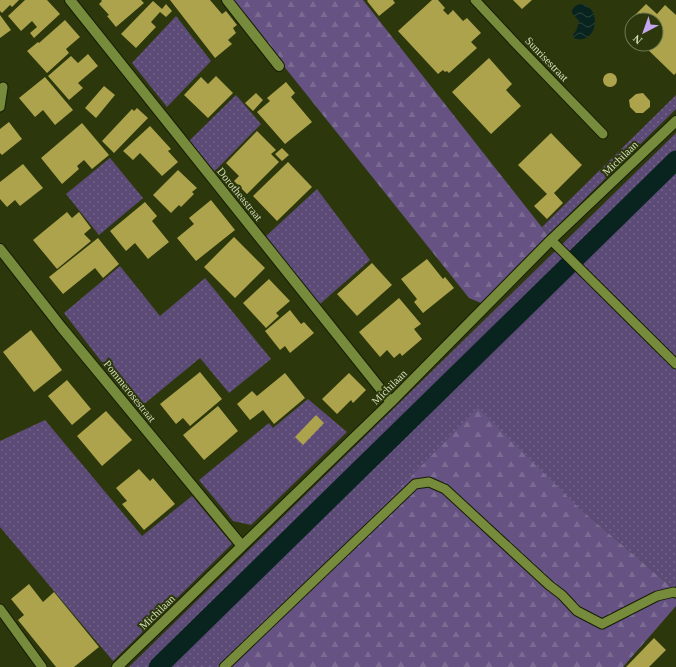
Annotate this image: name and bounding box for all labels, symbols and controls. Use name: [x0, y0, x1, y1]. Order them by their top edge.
north arrow: [624, 12, 664, 52]
text: N: [630, 32, 644, 47]
street label: Sunrisestraat: [523, 34, 571, 84]
street label: Michilaan: [600, 138, 641, 178]
street label: Dorotheastraat: [215, 165, 265, 223]
street label: Pommerosestraat: [101, 358, 159, 424]
street label: Michilaan: [369, 367, 409, 407]
street label: Michilaan: [137, 592, 178, 632]

